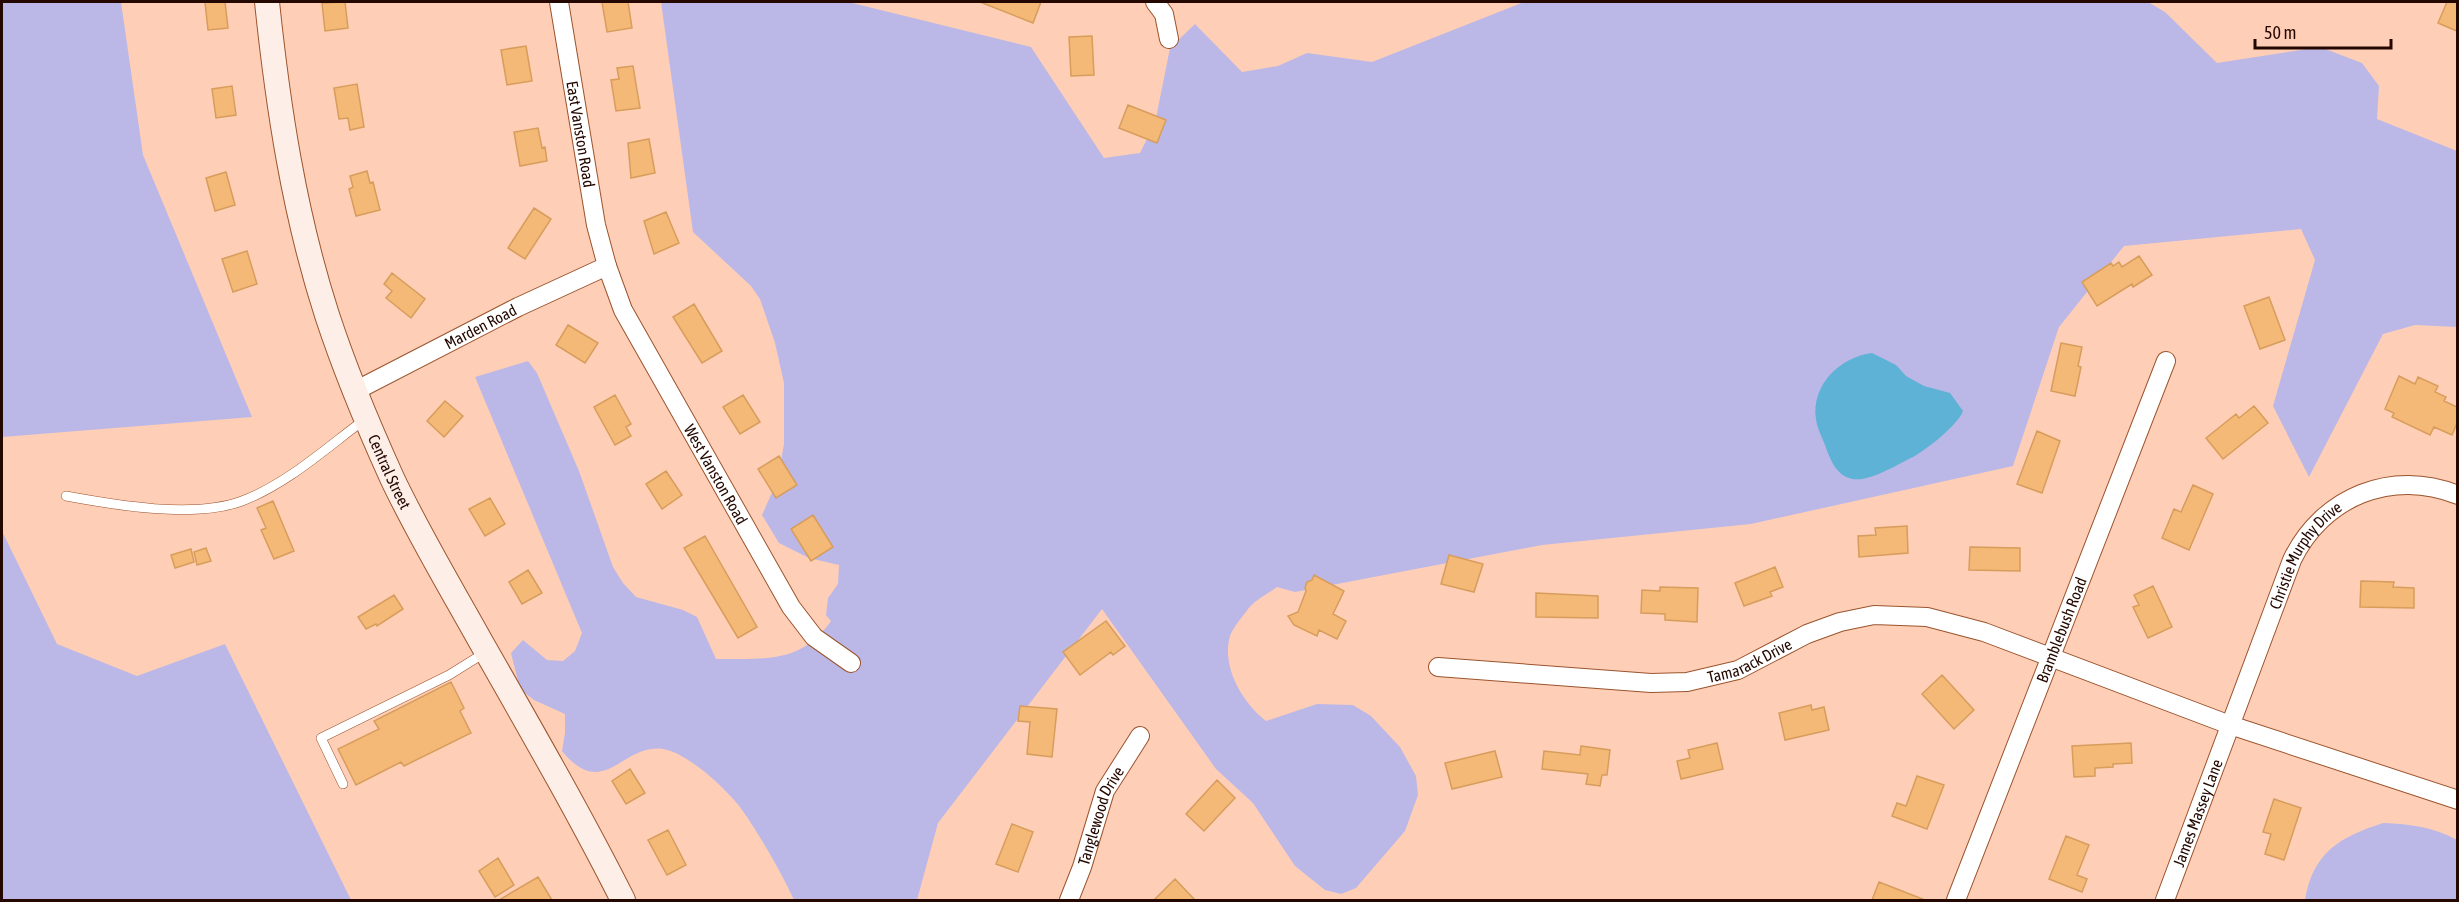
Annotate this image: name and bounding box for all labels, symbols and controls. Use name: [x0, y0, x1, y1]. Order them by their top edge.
scale bar: [2255, 12, 2392, 50]
text: 50 m: [2264, 22, 2296, 43]
street label: East Vanston Road: [563, 80, 599, 189]
street label: Marden Road: [441, 300, 519, 352]
street label: West Vanston Road: [681, 421, 751, 527]
street label: Central Street: [365, 431, 415, 512]
street label: Christie Murphy Drive: [2266, 498, 2345, 611]
street label: Bramblebush Road: [2033, 575, 2090, 685]
street label: Tamarack Drive: [1706, 635, 1795, 686]
street label: James Massey Lane: [2169, 757, 2226, 869]
street label: Tanglewood Drive: [1074, 763, 1127, 867]

